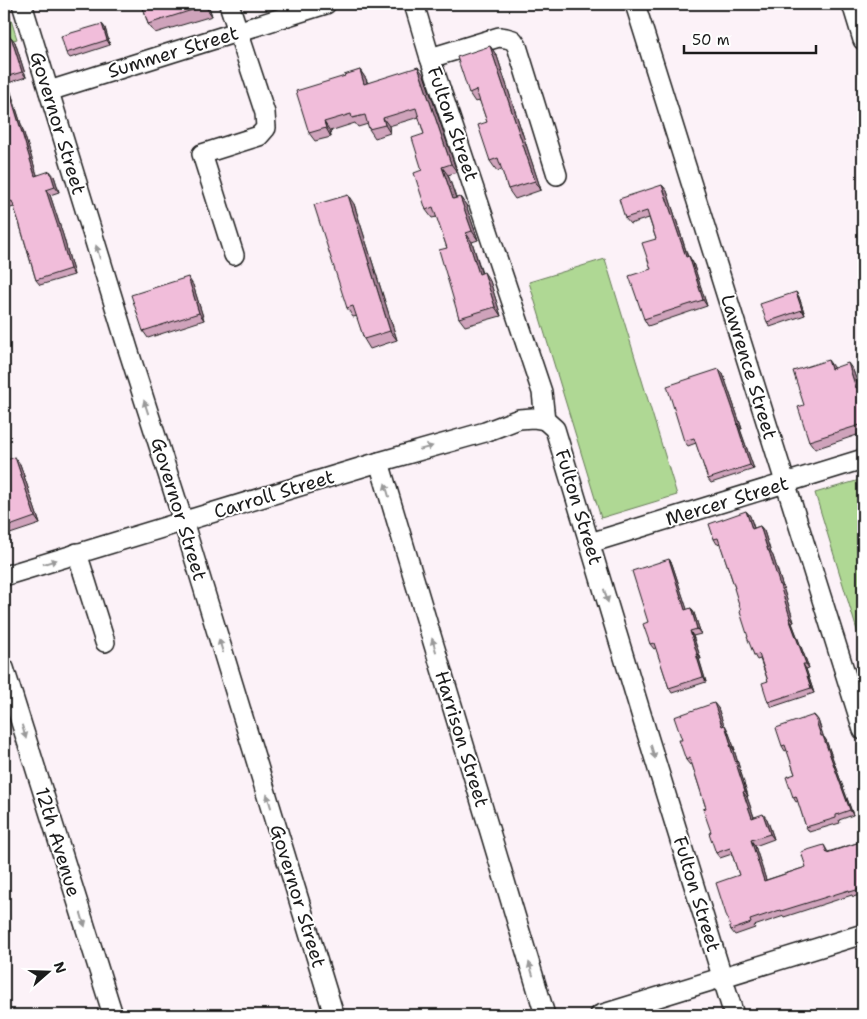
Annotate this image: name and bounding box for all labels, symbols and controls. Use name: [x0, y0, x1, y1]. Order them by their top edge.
street label: Summer Street: [105, 20, 241, 84]
scale bar: [684, 22, 817, 54]
text: 50 m: [692, 30, 730, 50]
street label: Governor Street: [24, 48, 92, 198]
street label: Fulton Street: [422, 63, 484, 185]
one-way arrow: [94, 245, 101, 260]
street label: Lawrence Street: [715, 291, 783, 443]
one-way arrow: [142, 400, 150, 415]
street label: Governor Street: [145, 434, 213, 584]
one-way arrow: [419, 444, 434, 452]
street label: Fulton Street: [550, 446, 608, 568]
street label: Carroll Street: [211, 464, 337, 524]
street label: Mercer Street: [662, 470, 792, 532]
one-way arrow: [383, 482, 391, 497]
one-way arrow: [43, 557, 58, 565]
one-way arrow: [603, 589, 611, 604]
one-way arrow: [217, 638, 225, 653]
one-way arrow: [430, 638, 438, 653]
street label: Harrison Street: [429, 668, 495, 810]
one-way arrow: [20, 724, 28, 739]
one-way arrow: [649, 745, 657, 760]
street label: 12th Avenue: [30, 784, 86, 900]
one-way arrow: [264, 794, 272, 809]
street label: Governor Street: [264, 821, 332, 971]
street label: Fulton Street: [668, 833, 726, 955]
one-way arrow: [79, 913, 87, 928]
north arrow: [22, 946, 72, 996]
text: N: [50, 959, 71, 976]
one-way arrow: [527, 961, 535, 976]

